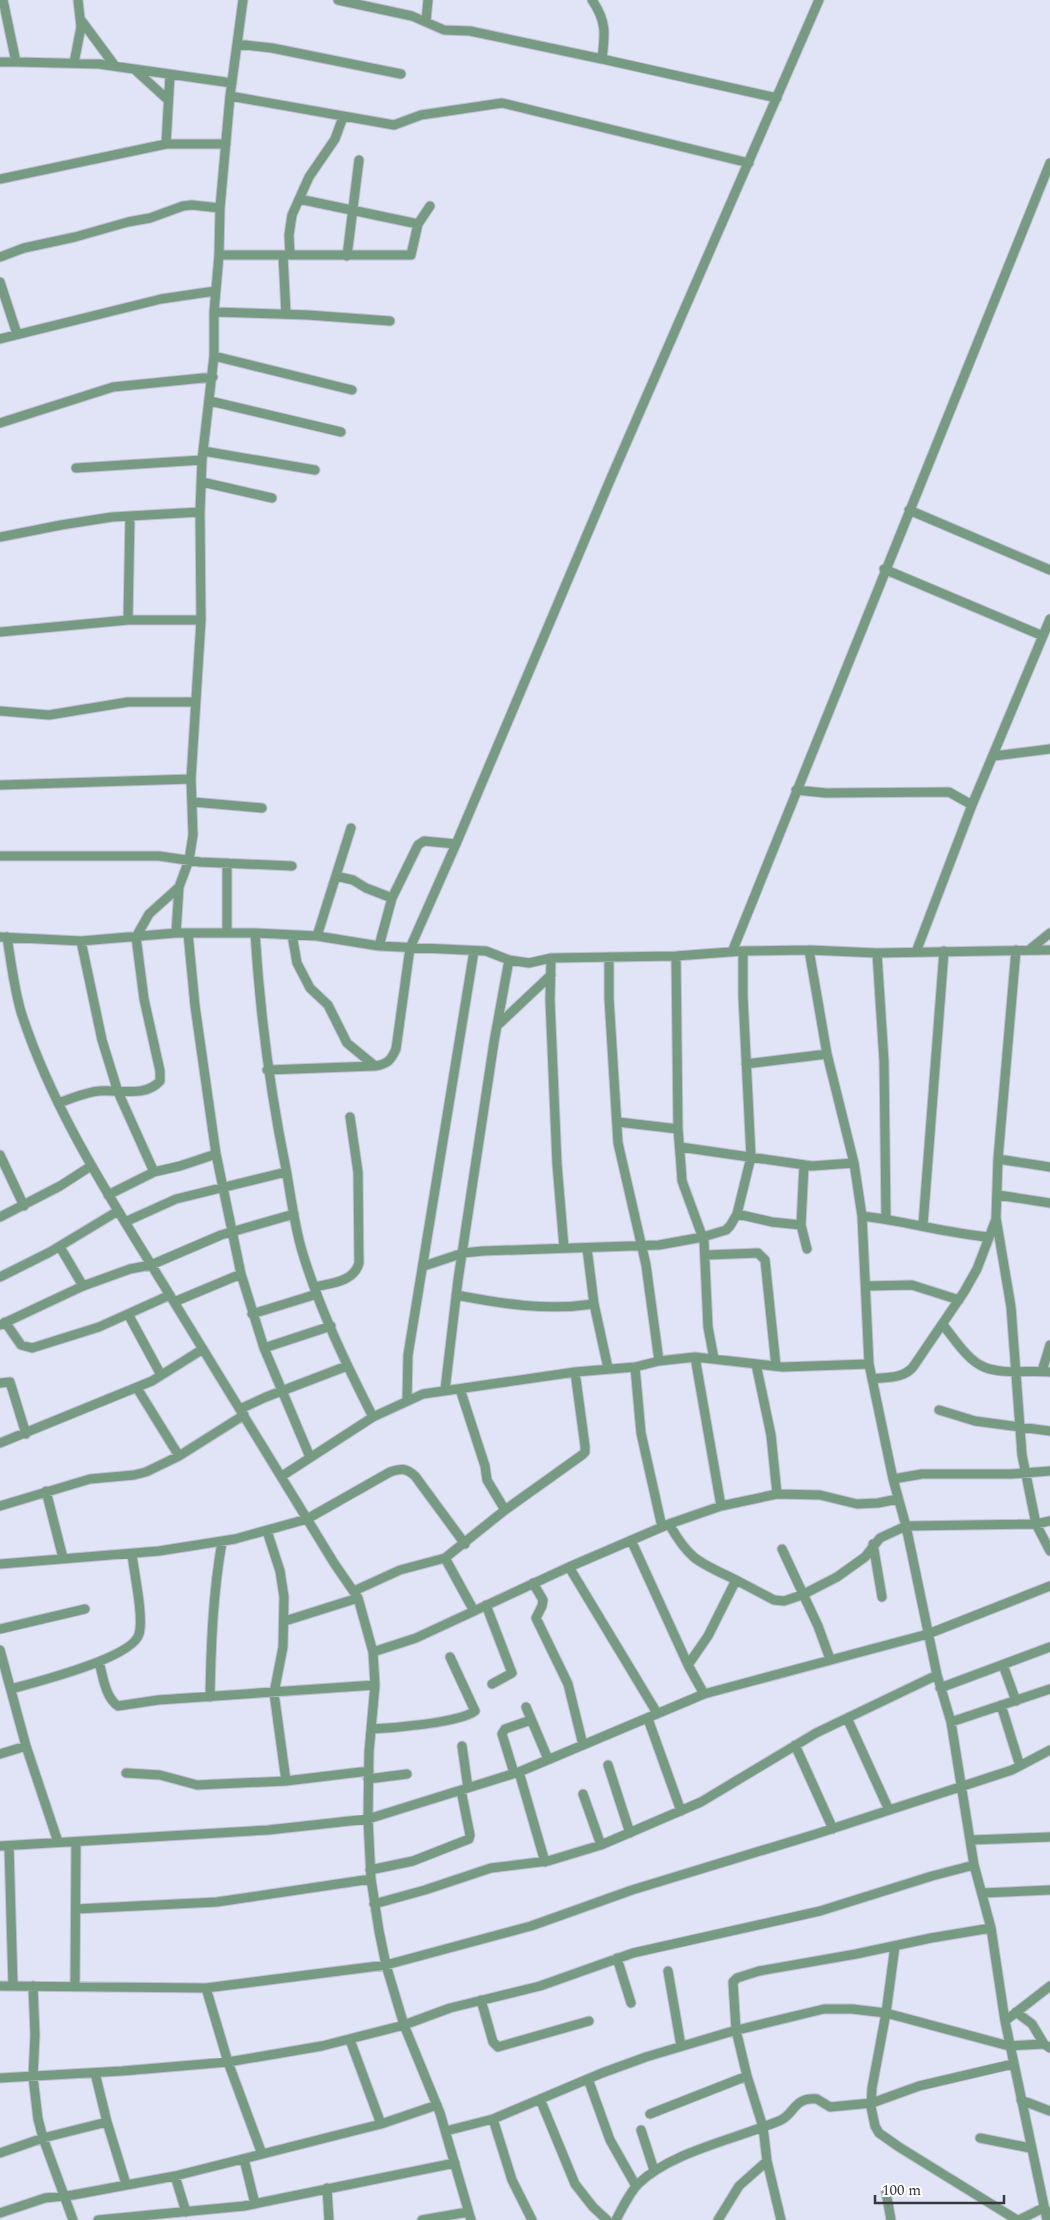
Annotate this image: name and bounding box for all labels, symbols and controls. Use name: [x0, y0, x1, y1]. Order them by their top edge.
scale bar: [875, 2172, 1004, 2204]
text: 100 m: [882, 2179, 921, 2202]

